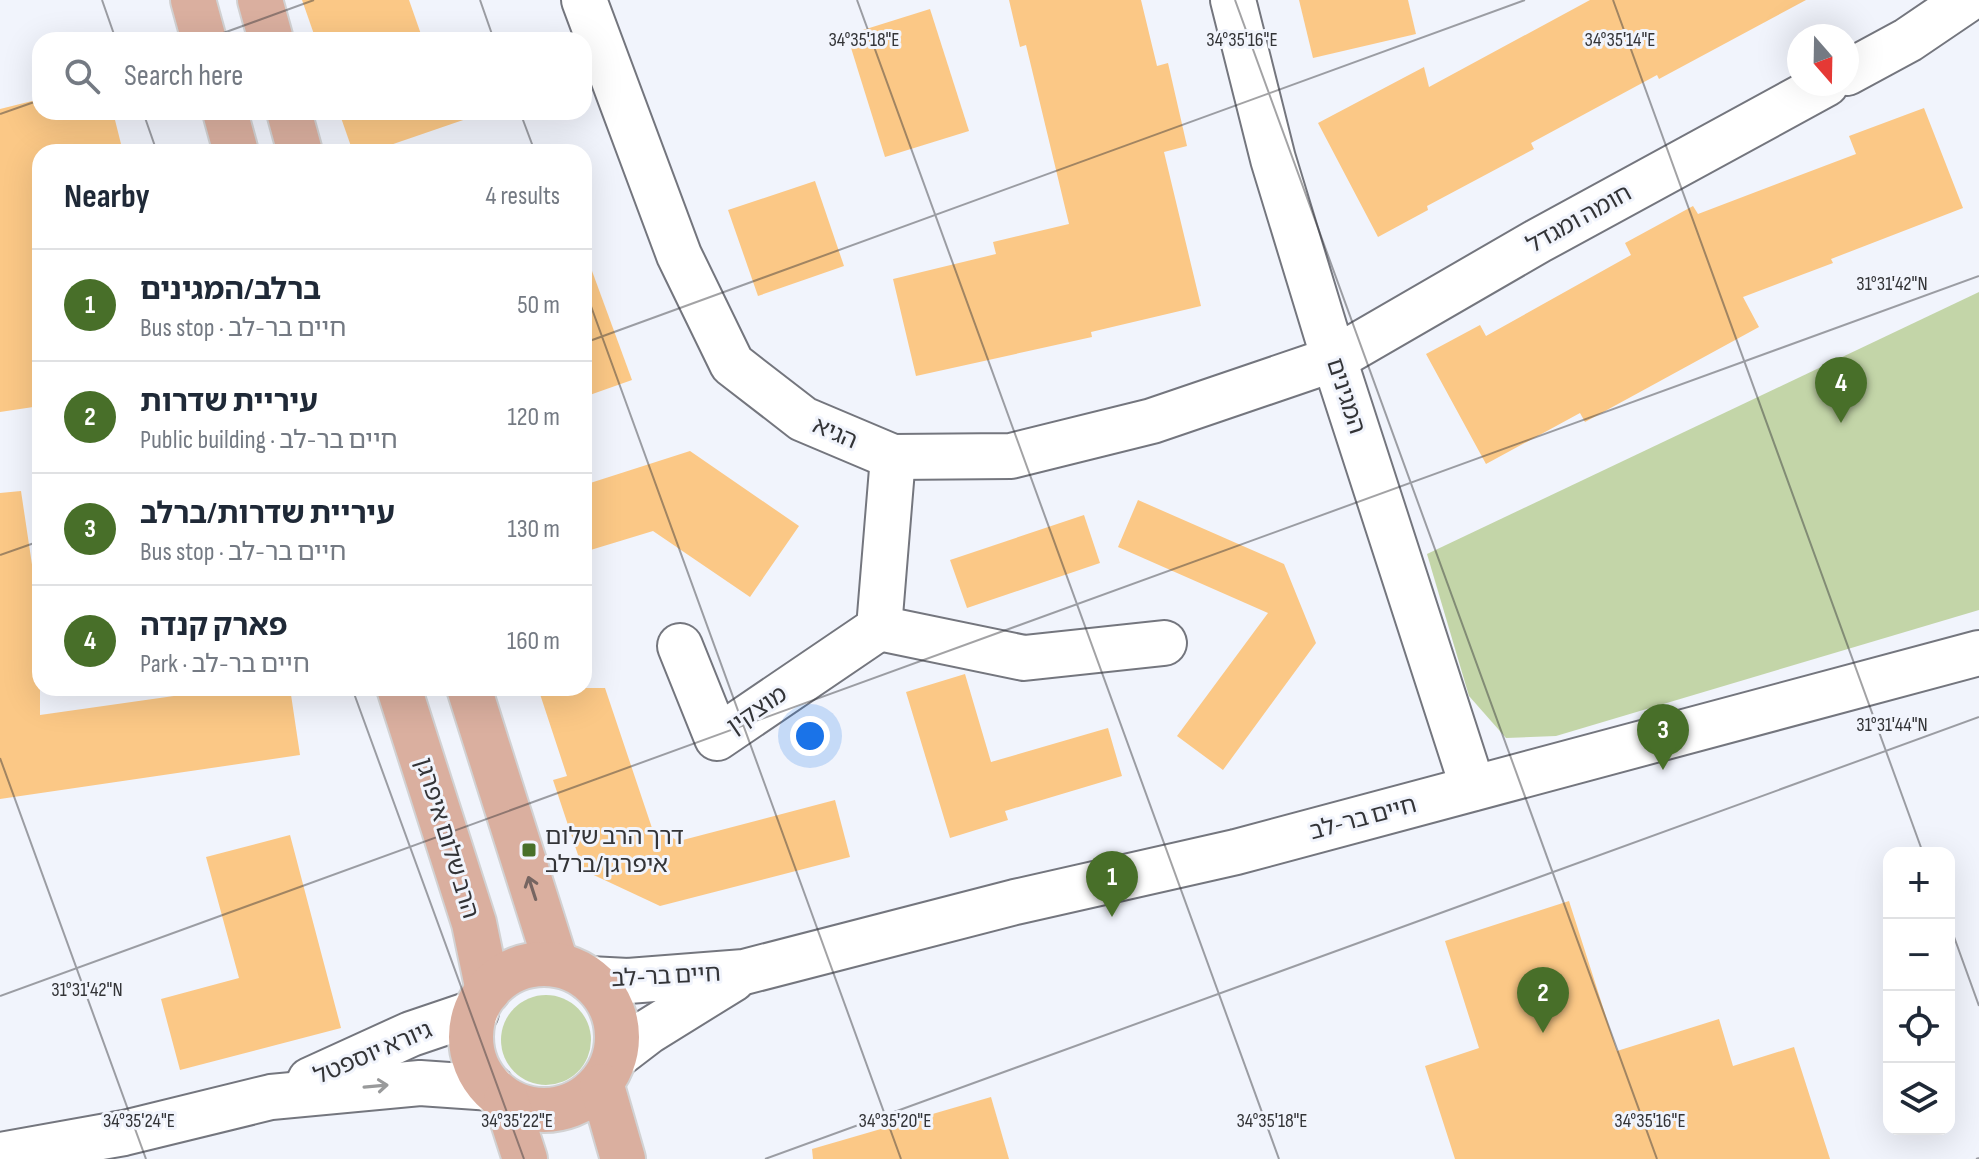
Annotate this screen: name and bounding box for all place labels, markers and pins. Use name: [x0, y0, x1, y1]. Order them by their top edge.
pin: 4: [1815, 357, 1867, 423]
pin: 3: [1637, 704, 1689, 770]
place label: דרך הרב שלום איפרגן/ברלב: [545, 822, 684, 879]
marker: דרך הרב שלום איפרגן/ברלב: [520, 841, 538, 859]
pin: 1: [1086, 851, 1138, 917]
pin: 2: [1517, 967, 1569, 1033]

